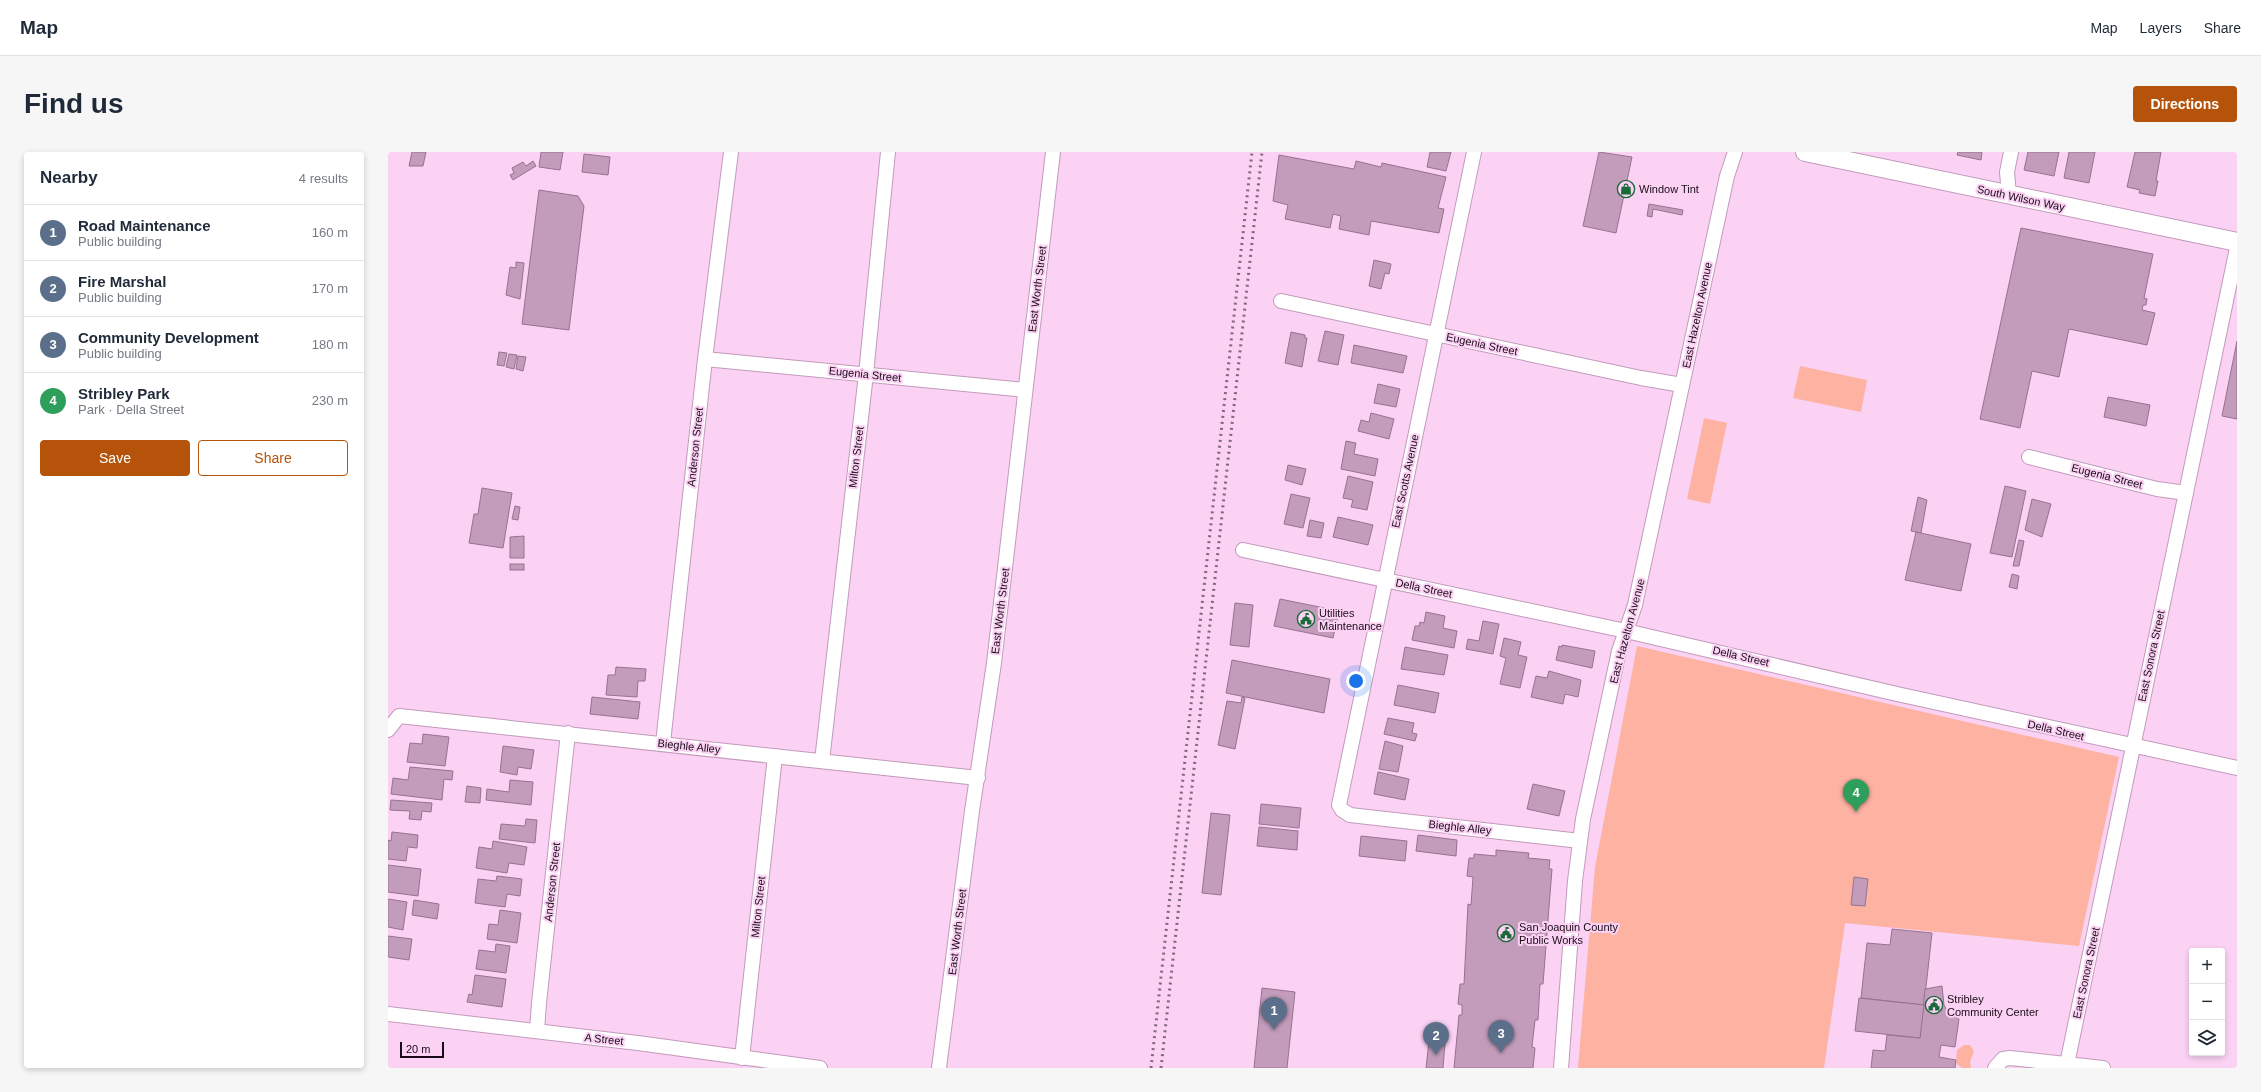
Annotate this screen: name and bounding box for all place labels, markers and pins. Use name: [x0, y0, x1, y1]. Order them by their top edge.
shop icon: Window Tint: [1616, 179, 1636, 199]
place label: Window Tint: [1639, 183, 1699, 195]
place label: Utilities Maintenance: [1319, 607, 1382, 632]
public building icon: Utilities Maintenance: [1296, 609, 1316, 629]
pin: 4: [1843, 779, 1869, 812]
place label: San Joaquin County Public Works: [1519, 921, 1619, 946]
public building icon: San Joaquin County Public Works: [1496, 923, 1516, 943]
place label: Stribley Community Center: [1947, 993, 2039, 1018]
public building icon: Stribley Community Center: [1924, 995, 1944, 1015]
pin: 1: [1261, 997, 1287, 1030]
pin: 3: [1488, 1020, 1514, 1053]
pin: 2: [1423, 1022, 1449, 1055]

